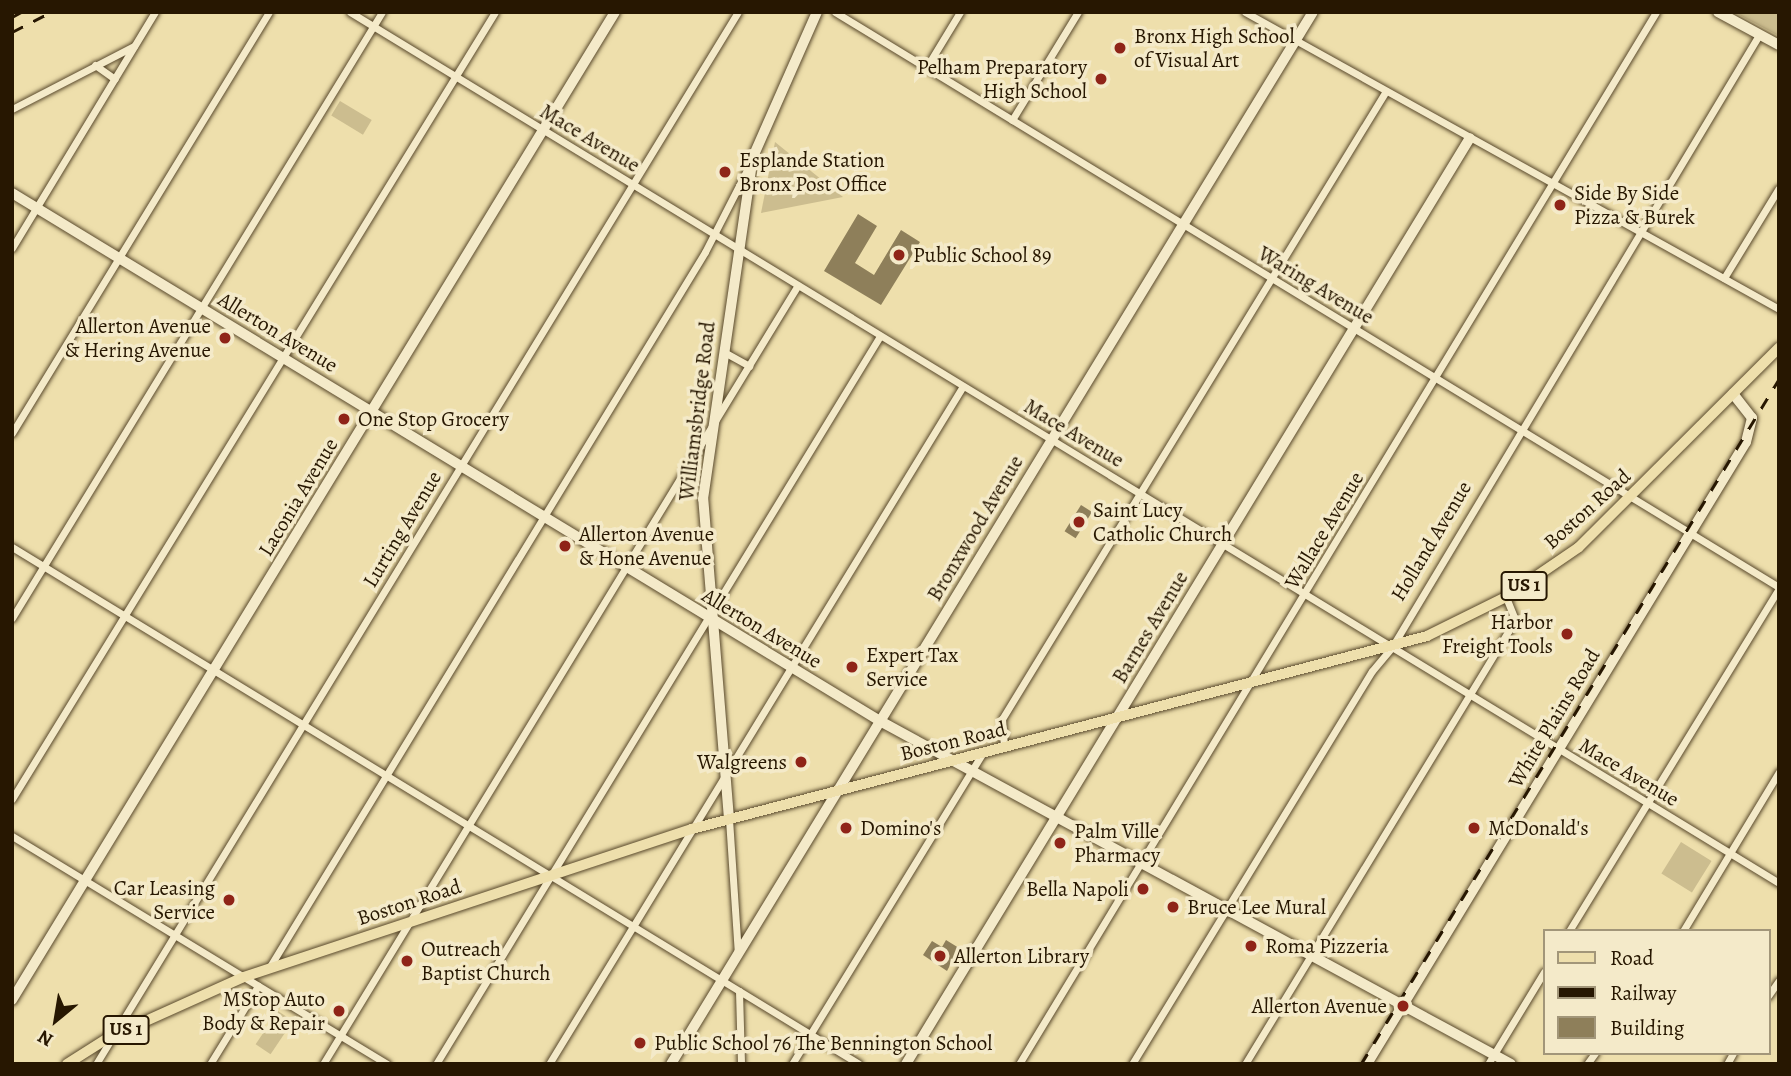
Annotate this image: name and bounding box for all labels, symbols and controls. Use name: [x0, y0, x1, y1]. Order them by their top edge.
place label: Bronx High School of Visual Art: [1134, 23, 1295, 73]
marker: Bronx High School of Visual Art: [1112, 40, 1128, 56]
place label: Pelham Preparatory High School: [917, 54, 1087, 104]
marker: Pelham Preparatory High School: [1093, 71, 1109, 87]
street label: Mace Avenue: [535, 98, 645, 178]
place label: Esplande Station Bronx Post Office: [739, 147, 887, 197]
marker: Esplande Station Bronx Post Office: [717, 164, 733, 180]
place label: Side By Side Pizza & Burek: [1574, 180, 1695, 230]
marker: Side By Side Pizza & Burek: [1552, 197, 1568, 213]
street label: Waring Avenue: [1254, 241, 1378, 329]
place label: Public School 89: [913, 242, 1051, 268]
marker: Public School 89: [891, 247, 907, 263]
street label: Allerton Avenue: [214, 286, 342, 378]
place label: Allerton Avenue & Hering Avenue: [65, 313, 211, 363]
street label: Williamsbridge Road: [674, 320, 720, 502]
marker: Allerton Avenue & Hering Avenue: [217, 330, 233, 346]
street label: Mace Avenue: [1019, 393, 1129, 473]
place label: One Stop Grocery: [358, 406, 509, 432]
marker: One Stop Grocery: [336, 411, 352, 427]
street label: Laconia Avenue: [253, 433, 343, 561]
street label: Bronxwood Avenue: [922, 451, 1028, 605]
street label: Boston Road: [1538, 464, 1636, 554]
street label: Lurting Avenue: [357, 466, 447, 592]
street label: Wallace Avenue: [1279, 467, 1369, 593]
street label: Holland Avenue: [1385, 476, 1477, 606]
place label: Saint Lucy Catholic Church: [1093, 497, 1232, 547]
marker: Saint Lucy Catholic Church: [1071, 514, 1087, 530]
place label: Allerton Avenue & Hone Avenue: [579, 521, 714, 571]
marker: Allerton Avenue & Hone Avenue: [557, 538, 573, 554]
street label: Barnes Avenue: [1107, 566, 1193, 688]
road number: US 1: [1500, 570, 1548, 601]
street label: Allerton Avenue: [698, 582, 826, 674]
place label: Harbor Freight Tools: [1442, 609, 1553, 659]
marker: Harbor Freight Tools: [1559, 626, 1575, 642]
place label: Expert Tax Service: [866, 642, 958, 692]
street label: White Plains Road: [1503, 644, 1605, 792]
marker: Expert Tax Service: [844, 659, 860, 675]
street label: Boston Road: [898, 716, 1008, 766]
street label: Mace Avenue: [1574, 732, 1684, 812]
place label: Walgreens: [697, 749, 787, 775]
marker: Walgreens: [793, 754, 809, 770]
place label: Domino's: [860, 815, 941, 841]
place label: McDonald's: [1488, 815, 1589, 841]
place label: Palm Ville Pharmacy: [1074, 818, 1160, 868]
marker: Domino's: [838, 820, 854, 836]
marker: McDonald's: [1466, 820, 1482, 836]
marker: Palm Ville Pharmacy: [1052, 835, 1068, 851]
street label: Boston Road: [354, 873, 464, 931]
place label: Car Leasing Service: [114, 875, 215, 925]
place label: Bella Napoli: [1026, 876, 1129, 902]
marker: Bella Napoli: [1135, 881, 1151, 897]
marker: Car Leasing Service: [221, 892, 237, 908]
place label: Bruce Lee Mural: [1187, 894, 1326, 920]
marker: Bruce Lee Mural: [1165, 899, 1181, 915]
legend: [1542, 929, 1770, 1055]
place label: Roma Pizzeria: [1265, 933, 1389, 959]
place label: Outreach Baptist Church: [421, 936, 550, 986]
marker: Roma Pizzeria: [1243, 938, 1259, 954]
place label: Allerton Library: [954, 943, 1089, 969]
text: Road: [1610, 944, 1654, 972]
marker: Allerton Library: [932, 948, 948, 964]
marker: Outreach Baptist Church: [399, 953, 415, 969]
text: Railway: [1610, 979, 1676, 1007]
north arrow: [21, 985, 91, 1055]
place label: MStop Auto Body & Repair: [202, 986, 325, 1036]
place label: Allerton Avenue: [1252, 993, 1387, 1019]
marker: Allerton Avenue: [1393, 996, 1413, 1016]
marker: MStop Auto Body & Repair: [331, 1003, 347, 1019]
road number: US 1: [102, 1014, 150, 1046]
text: Building: [1610, 1014, 1684, 1042]
text: N: [33, 1023, 58, 1053]
place label: Public School 76 The Bennington School: [654, 1030, 992, 1056]
marker: Public School 76 The Bennington School: [632, 1035, 648, 1051]

